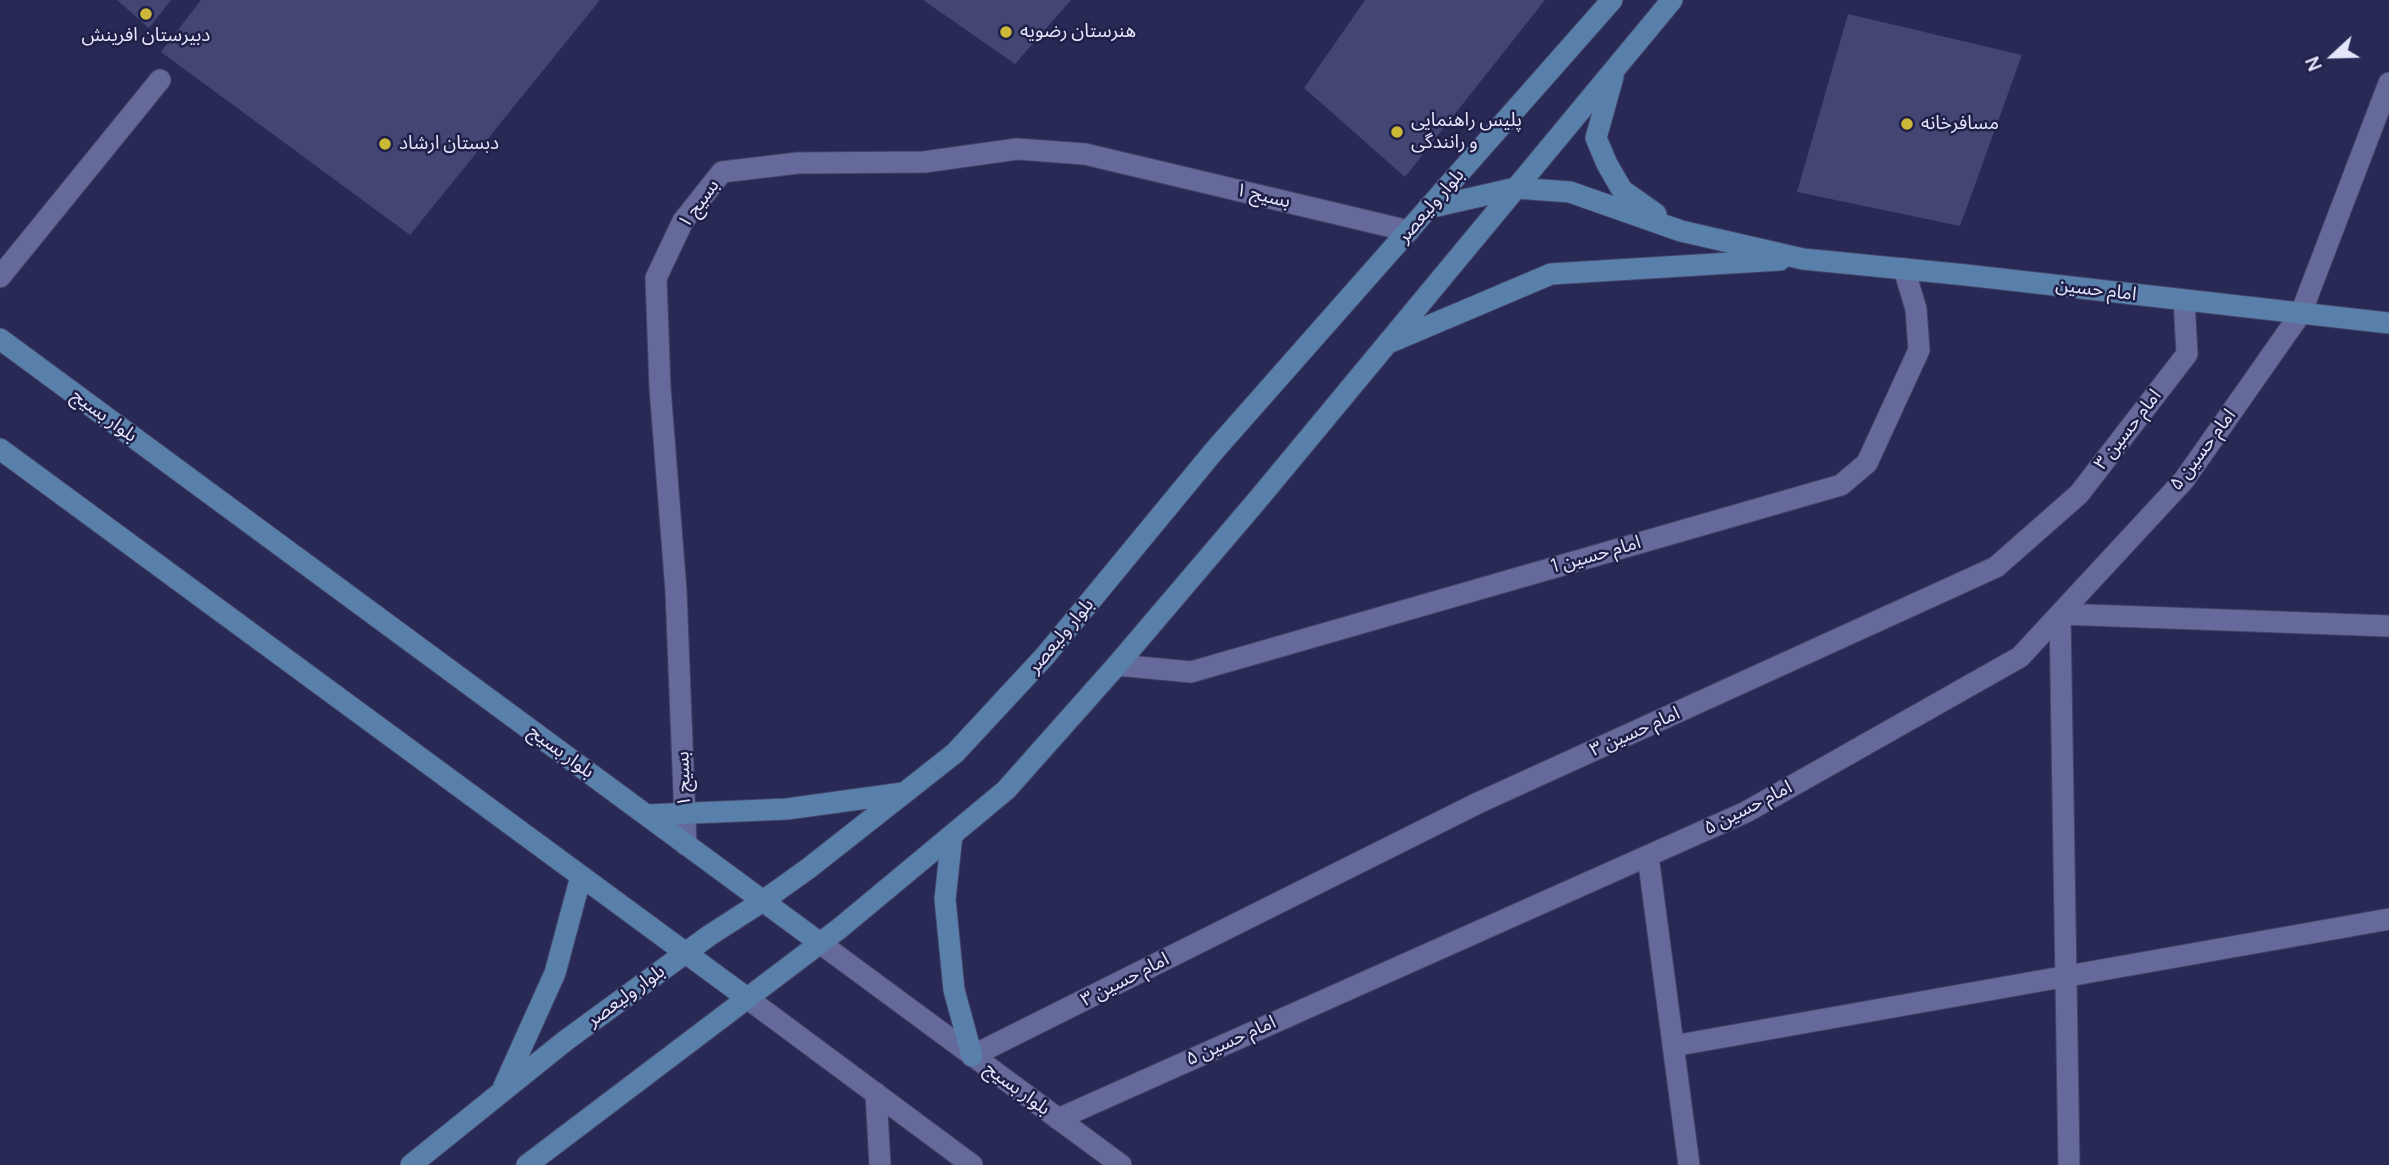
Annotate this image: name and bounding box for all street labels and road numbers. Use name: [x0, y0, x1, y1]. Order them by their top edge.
street label: بلوار ولیعصر: [1393, 164, 1469, 248]
street label: بسیج ۱: [674, 175, 724, 233]
street label: بسیج ۱: [1233, 179, 1293, 213]
street label: امام حسین: [2054, 274, 2138, 306]
street label: بلوار بسیج: [67, 385, 141, 447]
street label: امام حسین ۳: [2089, 385, 2167, 475]
street label: امام حسین ۵: [2165, 405, 2241, 495]
street label: امام حسین 1: [1548, 531, 1644, 579]
street label: بلوار ولیعصر: [1023, 594, 1099, 678]
street label: امام حسین ۳: [1587, 702, 1683, 762]
street label: بلوار بسیج: [524, 721, 598, 783]
street label: بسیج ۱: [672, 751, 696, 807]
street label: امام حسین ۵: [1700, 776, 1796, 840]
street label: امام حسین ۳: [1077, 948, 1173, 1012]
street label: بلوار ولیعصر: [582, 960, 670, 1032]
street label: امام حسین ۵: [1183, 1011, 1279, 1071]
street label: بلوار بسیج: [980, 1058, 1054, 1120]

